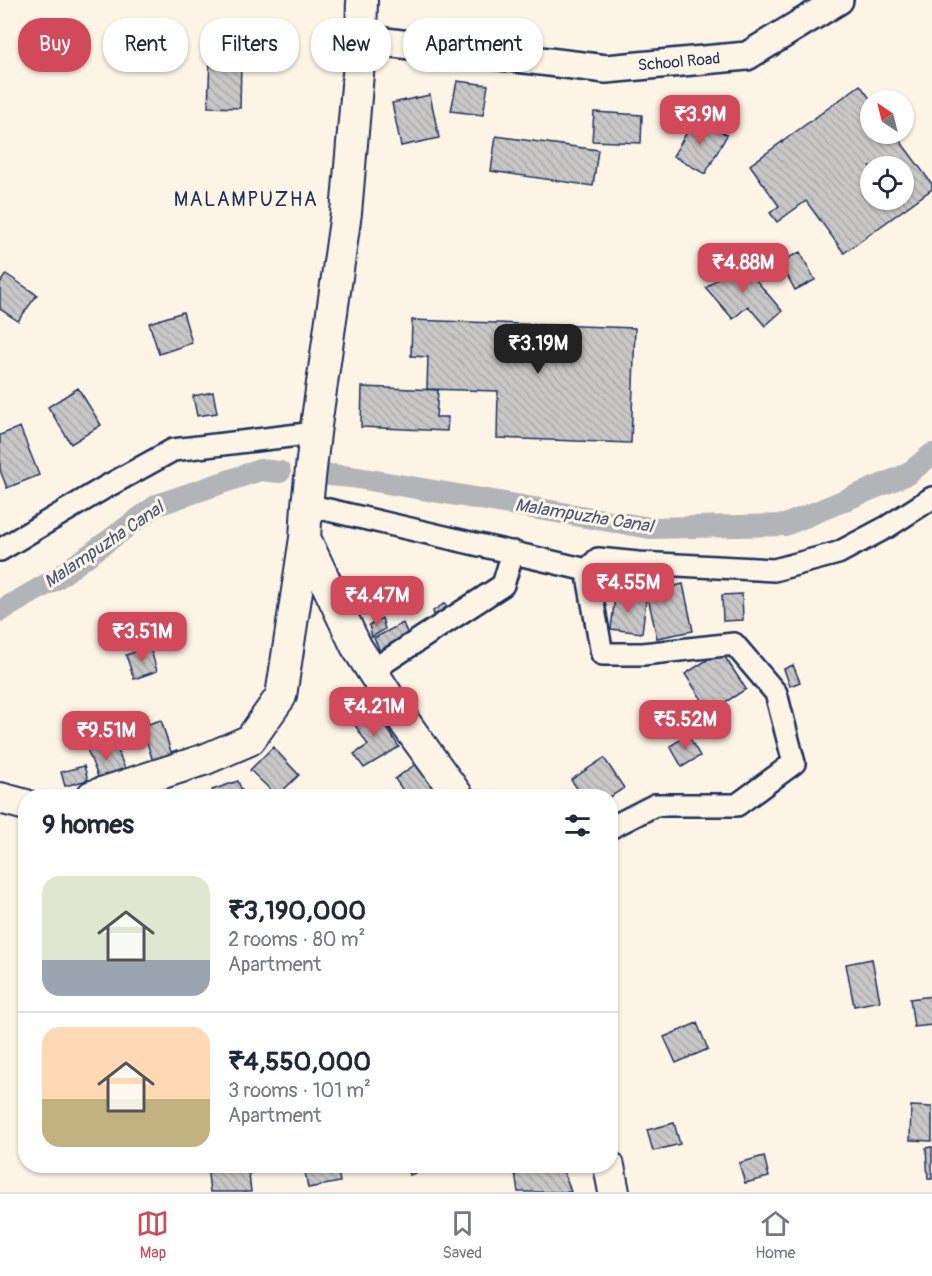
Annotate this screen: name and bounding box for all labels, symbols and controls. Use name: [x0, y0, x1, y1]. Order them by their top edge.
chip: Buy: [18, 18, 91, 72]
chip: Rent: [103, 18, 188, 72]
chip: Filters: [200, 18, 299, 72]
chip: New: [311, 18, 391, 72]
chip: Apartment: [403, 18, 543, 72]
street label: School Road: [637, 48, 721, 76]
north arrow: [860, 90, 914, 144]
map controls: [860, 90, 914, 210]
pin: ₹3.9M: [658, 95, 742, 146]
text: ₹3.9M: [674, 102, 726, 127]
button: locate: [860, 156, 914, 210]
district label: MALAMPUZHA: [174, 187, 318, 212]
pin: ₹4.88M: [694, 243, 792, 294]
text: ₹4.88M: [712, 250, 774, 275]
pin: ₹3.19M: [489, 324, 587, 375]
text: ₹3.19M: [508, 331, 568, 356]
water label: Malampuzha Canal: [513, 494, 656, 539]
water label: Malampuzha Canal: [40, 496, 170, 594]
pin: ₹4.55M: [579, 563, 677, 614]
text: ₹4.55M: [596, 570, 660, 595]
pin: ₹4.47M: [328, 576, 426, 627]
text: ₹4.47M: [345, 583, 409, 608]
pin: ₹3.51M: [93, 612, 191, 663]
text: ₹3.51M: [112, 619, 172, 644]
pin: ₹4.21M: [325, 687, 423, 738]
text: ₹4.21M: [343, 694, 405, 719]
pin: ₹5.52M: [636, 700, 734, 751]
text: ₹5.52M: [653, 707, 717, 732]
pin: ₹9.51M: [57, 711, 155, 762]
text: ₹9.51M: [76, 718, 136, 743]
text: 9 homes: [42, 809, 134, 841]
icon: filters: [561, 809, 594, 842]
text: ₹3,190,000: [228, 895, 366, 927]
icon: home: [90, 900, 162, 972]
text: 2 rooms · 80 m²: [228, 927, 365, 952]
text: Apartment: [228, 952, 321, 977]
text: ₹4,550,000: [228, 1046, 371, 1078]
icon: home: [90, 1051, 162, 1123]
text: 3 rooms · 101 m²: [228, 1078, 371, 1103]
text: Apartment: [228, 1103, 321, 1128]
tab: Map: [136, 1207, 169, 1263]
tab: Saved: [442, 1207, 482, 1263]
tab: Home: [755, 1207, 796, 1263]

